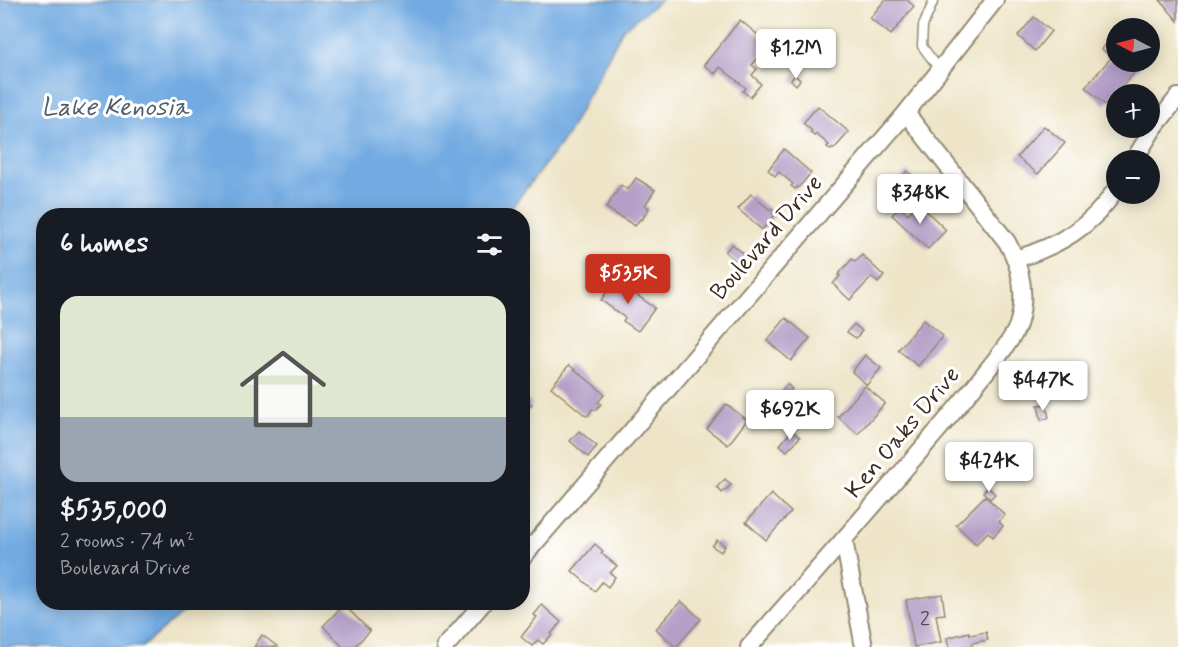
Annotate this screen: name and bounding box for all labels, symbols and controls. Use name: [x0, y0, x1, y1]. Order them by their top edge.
north arrow: [1106, 18, 1160, 72]
map controls: [1106, 18, 1160, 204]
pin: $1.2M: [754, 29, 838, 80]
text: $1.2M: [770, 35, 822, 62]
button: +: [1106, 84, 1160, 138]
water label: Lake Kenosia: [41, 91, 190, 125]
button: −: [1106, 150, 1160, 204]
street label: Boulevard Drive: [704, 169, 830, 307]
pin: $348K: [878, 174, 962, 225]
text: $348K: [891, 180, 949, 207]
text: 6 homes: [60, 227, 148, 261]
icon: filters: [473, 228, 506, 261]
pin: $535K: [586, 254, 670, 305]
text: $535K: [599, 260, 657, 287]
icon: home: [229, 335, 337, 443]
street label: Ken Oaks Drive: [839, 361, 967, 505]
pin: $447K: [1001, 361, 1085, 412]
text: $447K: [1013, 367, 1073, 394]
pin: $692K: [748, 390, 832, 441]
text: $692K: [760, 396, 820, 423]
pin: $424K: [947, 442, 1031, 493]
text: $424K: [959, 448, 1019, 475]
text: $535,000: [60, 494, 167, 528]
text: 2 rooms · 74 m²: [60, 528, 194, 555]
text: Boulevard Drive: [60, 555, 190, 582]
house number: 2: [920, 605, 930, 633]

